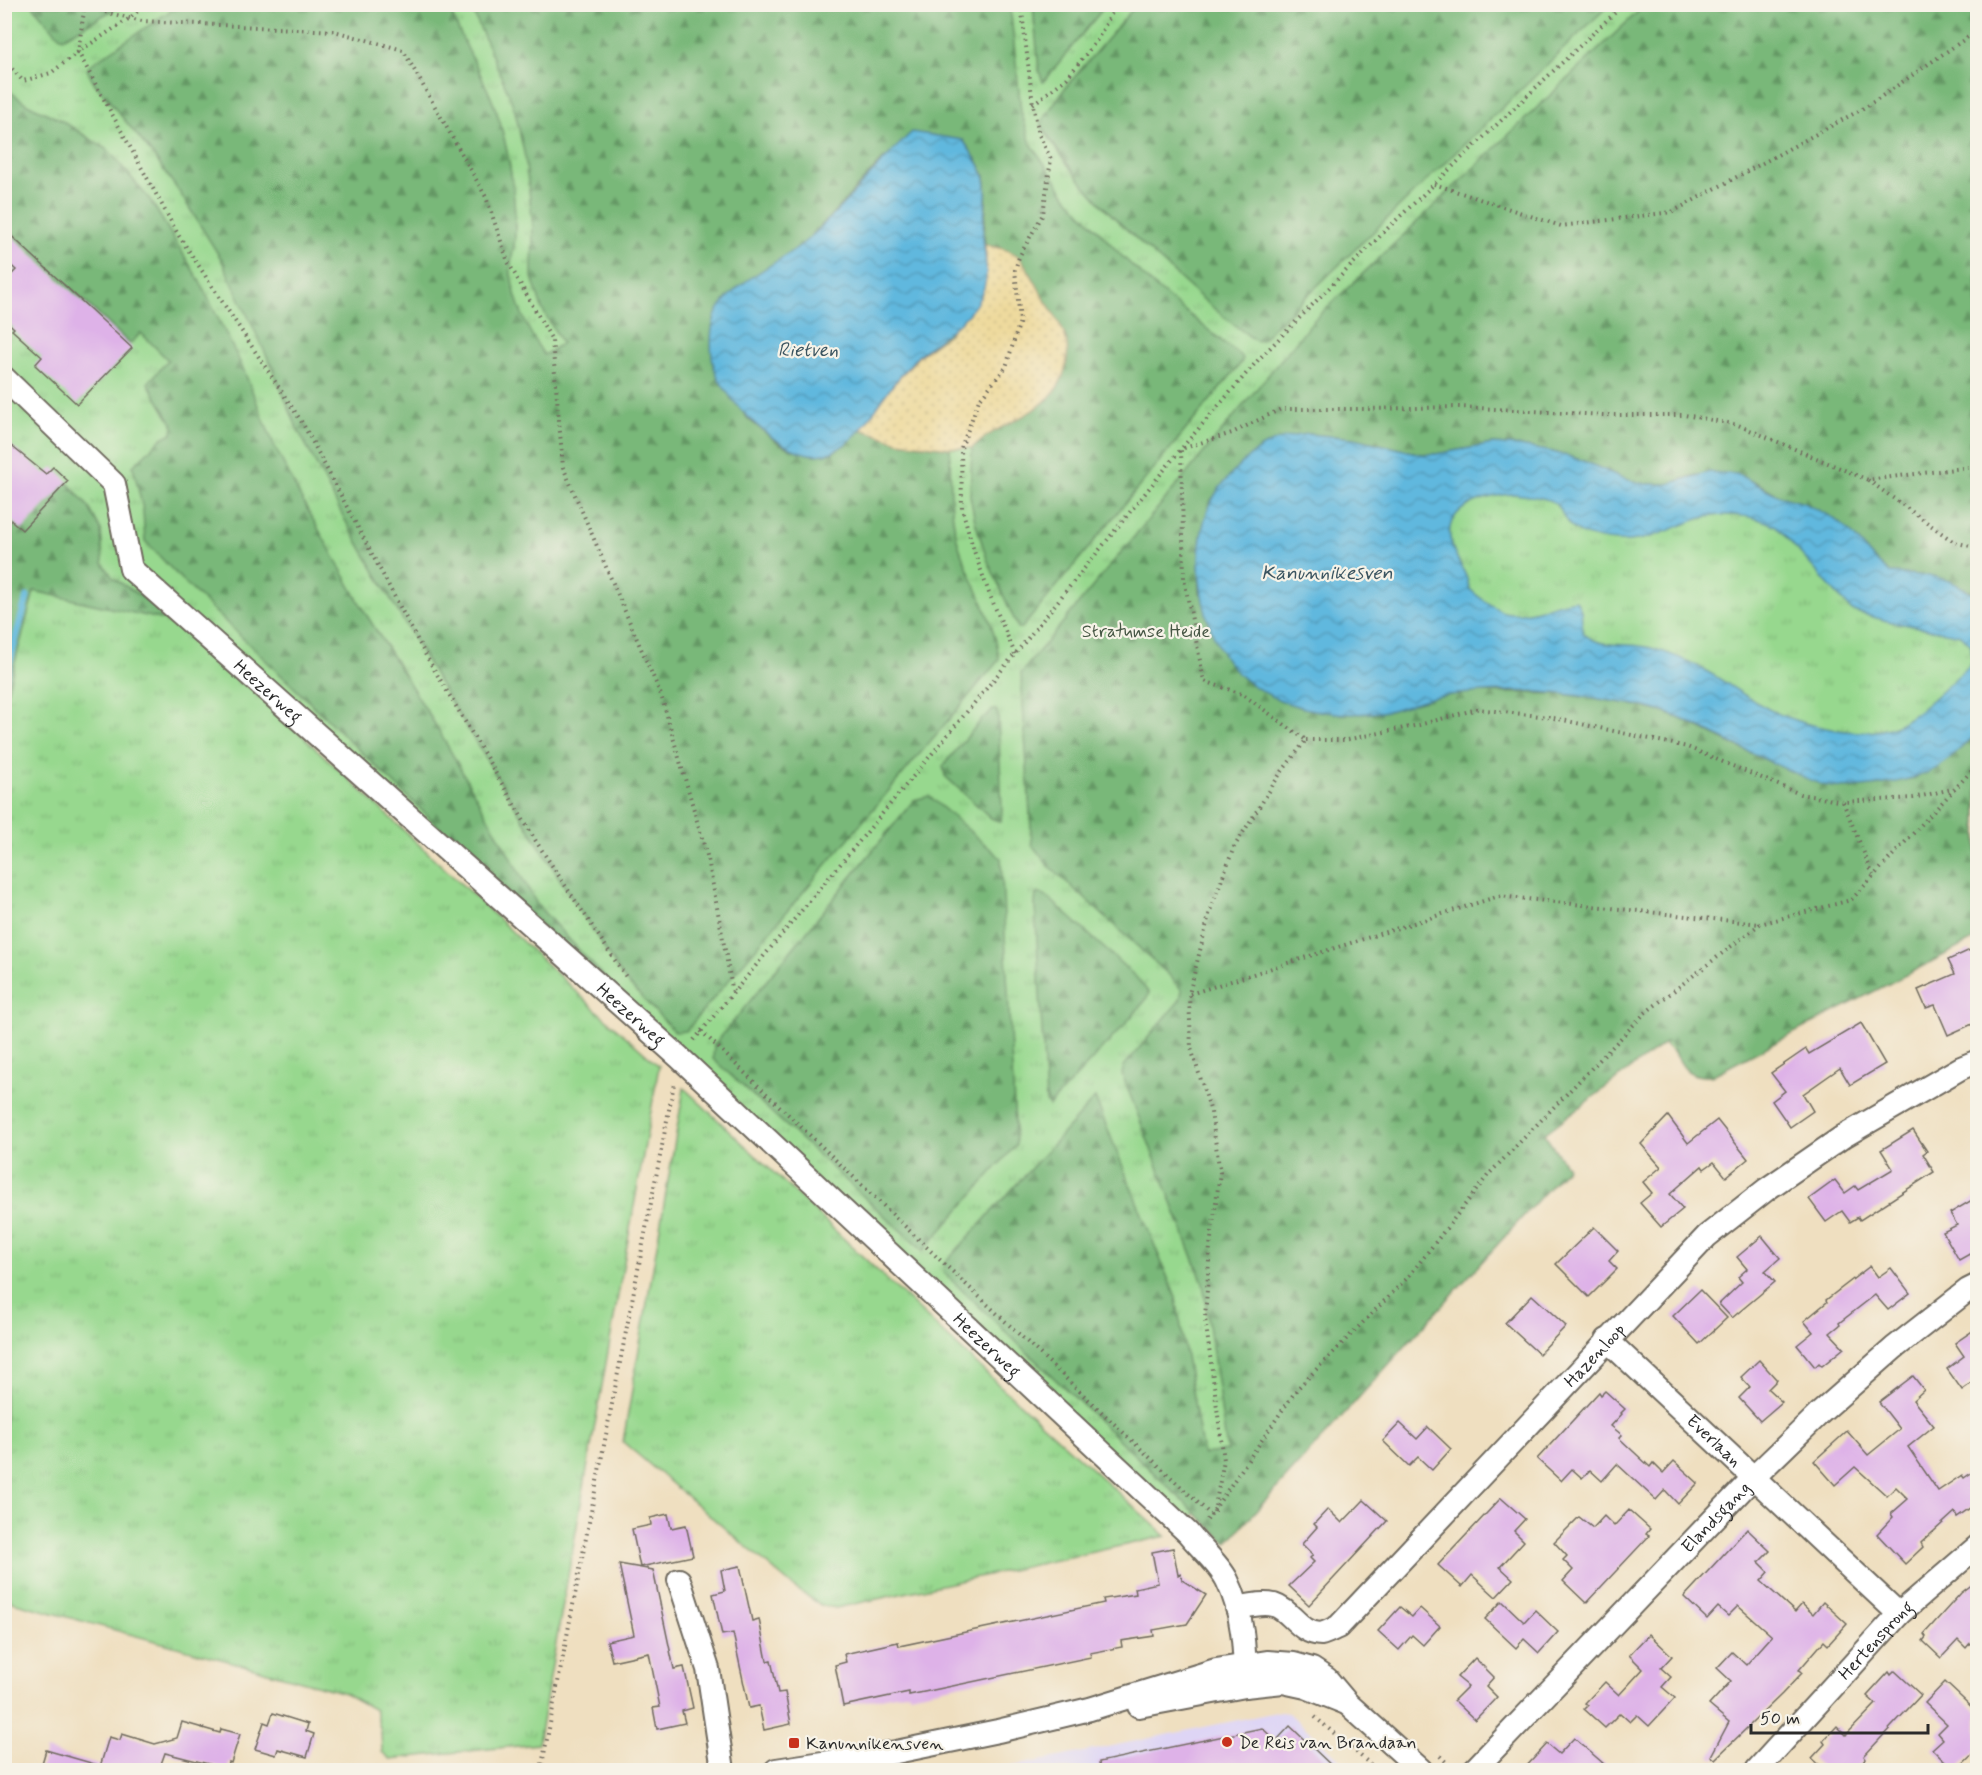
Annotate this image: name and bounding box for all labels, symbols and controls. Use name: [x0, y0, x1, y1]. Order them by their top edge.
water label: Rietven: [778, 337, 838, 364]
water label: Kanunnikesven: [1261, 560, 1393, 587]
park label: Stratumse Heide: [1082, 620, 1210, 644]
street label: Heezerweg: [228, 655, 307, 730]
street label: Heezerweg: [591, 978, 670, 1054]
street label: Heezerweg: [947, 1308, 1026, 1385]
street label: Hazenloop: [1559, 1319, 1631, 1393]
street label: Everlaan: [1681, 1410, 1746, 1473]
street label: Elandsgang: [1676, 1477, 1757, 1559]
street label: Hertensprong: [1834, 1596, 1920, 1686]
scale bar: [1751, 1697, 1928, 1735]
text: 50 m: [1760, 1707, 1800, 1731]
place label: De Reis van Brandaan: [1239, 1731, 1417, 1755]
place label: Kanunnikensven: [806, 1732, 944, 1756]
marker: De Reis van Brandaan: [1220, 1735, 1234, 1749]
marker: Kanunnikensven: [787, 1736, 801, 1750]

